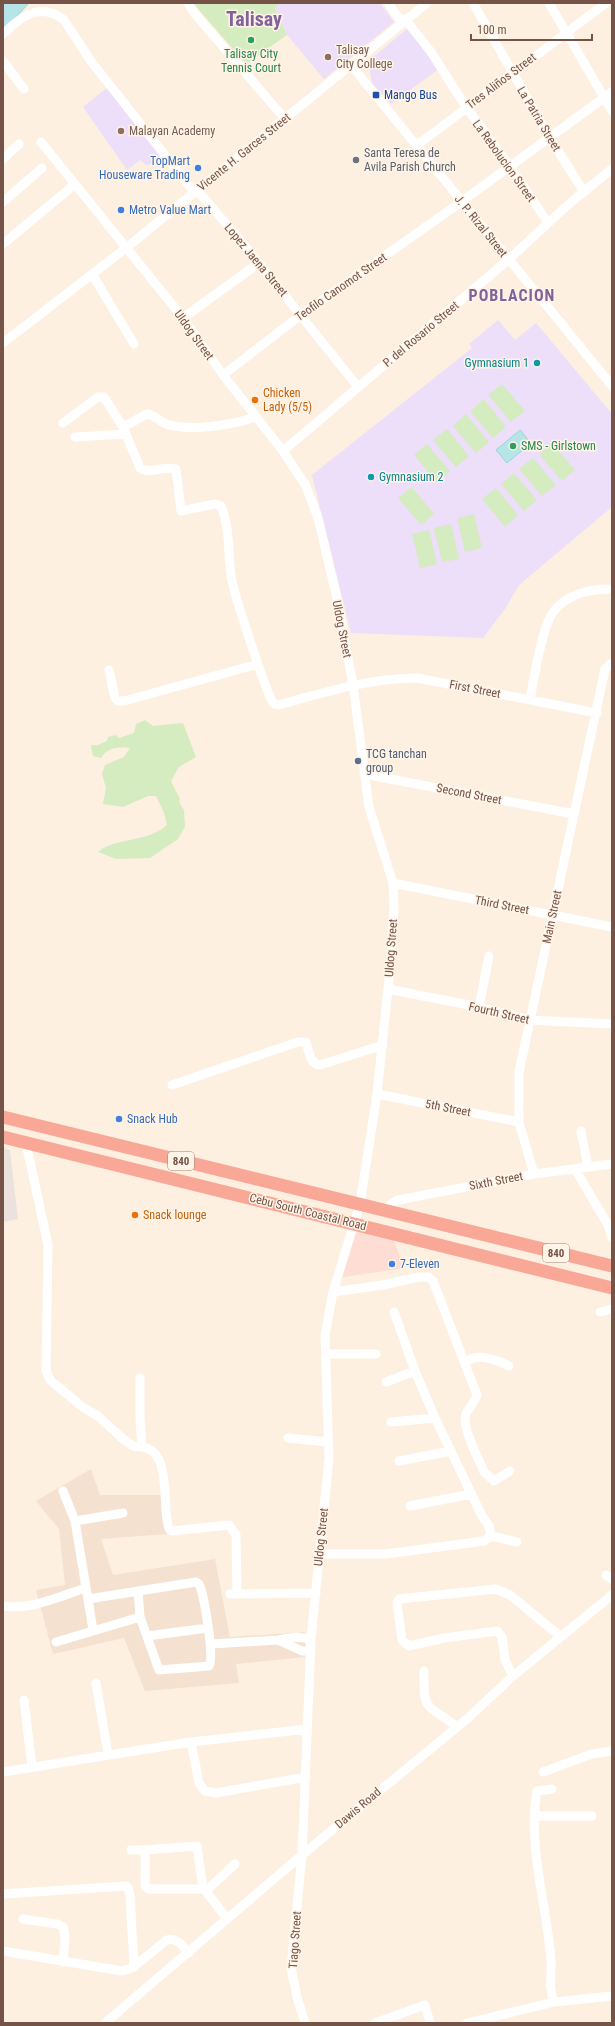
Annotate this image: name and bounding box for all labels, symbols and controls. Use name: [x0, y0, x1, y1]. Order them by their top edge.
district label: Talisay: [226, 7, 282, 31]
scale bar: [471, 16, 592, 42]
text: 100 m: [477, 23, 507, 37]
marker: Talisay City Tennis Court: [246, 35, 256, 45]
place label: Talisay City College: [336, 43, 393, 71]
place label: Talisay City Tennis Court: [221, 47, 281, 75]
street label: Tres Aliños Street: [463, 50, 539, 112]
marker: Talisay City College: [323, 52, 333, 62]
street label: La Patria Street: [514, 84, 564, 154]
place label: Mango Bus: [384, 88, 437, 102]
marker: Mango Bus: [371, 90, 381, 100]
street label: Vicente H. Garces Street: [195, 110, 294, 194]
street label: La Rebolucion Street: [470, 117, 539, 205]
place label: Malayan Academy: [129, 124, 215, 138]
marker: Malayan Academy: [116, 126, 126, 136]
place label: Santa Teresa de Avila Parish Church: [364, 146, 456, 174]
place label: TopMart Houseware Trading: [99, 154, 190, 182]
marker: Santa Teresa de Avila Parish Church: [351, 155, 361, 165]
marker: TopMart Houseware Trading: [193, 163, 203, 173]
street label: J. P. Rizal Street: [452, 192, 511, 260]
place label: Metro Value Mart: [129, 203, 211, 217]
marker: Metro Value Mart: [116, 205, 126, 215]
street label: Lopez Jaena Street: [221, 221, 291, 300]
street label: Teofilo Canomot Street: [293, 250, 390, 324]
district label: POBLACION: [469, 286, 555, 305]
street label: P. del Rosario Street: [380, 298, 462, 370]
street label: Uldog Street: [171, 307, 217, 363]
place label: Gymnasium 1: [465, 356, 529, 370]
marker: Gymnasium 1: [532, 358, 542, 368]
place label: Chicken Lady (5/5): [263, 386, 312, 414]
marker: Chicken Lady (5/5): [250, 395, 260, 405]
place label: SMS - Girlstown: [521, 439, 596, 453]
marker: SMS - Girlstown: [508, 441, 518, 451]
place label: Gymnasium 2: [379, 470, 444, 484]
marker: Gymnasium 2: [366, 472, 376, 482]
street label: Uldog Street: [330, 599, 355, 659]
street label: First Street: [448, 677, 502, 701]
place label: TCG tanchan group: [366, 747, 427, 775]
marker: TCG tanchan group: [353, 756, 363, 766]
street label: Second Street: [435, 781, 503, 807]
street label: Main Street: [540, 889, 565, 945]
street label: Third Street: [474, 893, 531, 917]
street label: Uldog Street: [382, 918, 400, 978]
street label: Fourth Street: [467, 999, 531, 1027]
street label: 5th Street: [424, 1097, 472, 1119]
place label: Snack Hub: [127, 1112, 178, 1126]
marker: Snack Hub: [114, 1114, 124, 1124]
road number: 840: [168, 1152, 194, 1170]
street label: Sixth Street: [468, 1169, 525, 1193]
street label: Cebu South Coastal Road: [248, 1191, 368, 1233]
place label: Snack lounge: [143, 1208, 207, 1222]
marker: Snack lounge: [130, 1210, 140, 1220]
road number: 840: [543, 1244, 569, 1262]
place label: 7-Eleven: [400, 1257, 440, 1271]
marker: 7-Eleven: [387, 1259, 397, 1269]
street label: Uldog Street: [311, 1507, 331, 1567]
street label: Dawis Road: [332, 1785, 384, 1831]
street label: Tiago Street: [286, 1910, 304, 1969]

